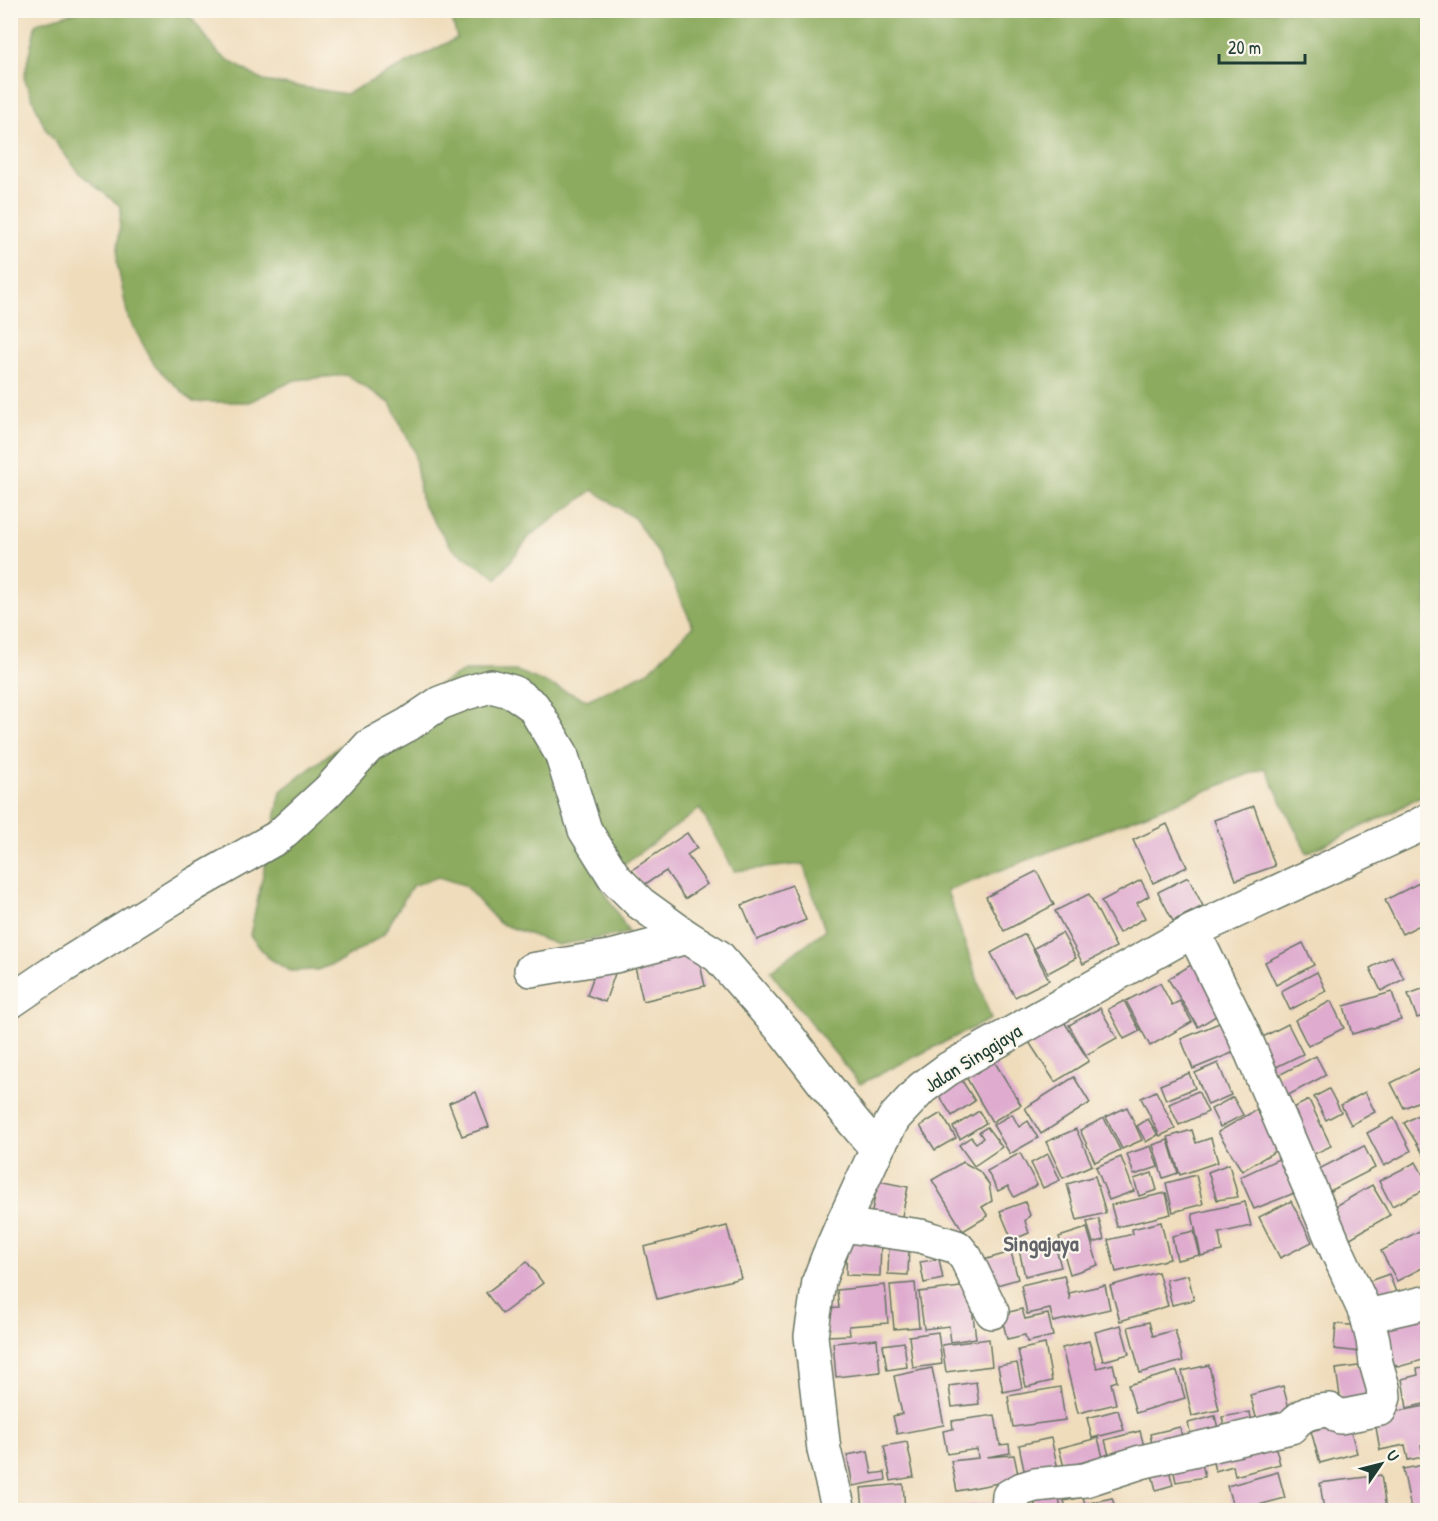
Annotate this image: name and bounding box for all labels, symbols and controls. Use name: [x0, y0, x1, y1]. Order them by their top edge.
scale bar: [1219, 27, 1304, 65]
text: 20 m: [1228, 35, 1261, 60]
street label: Jalan Singajaya: [919, 1017, 1027, 1098]
district label: Singajaya: [1003, 1228, 1079, 1259]
north arrow: [1351, 1434, 1411, 1494]
text: U: [1382, 1445, 1405, 1465]

